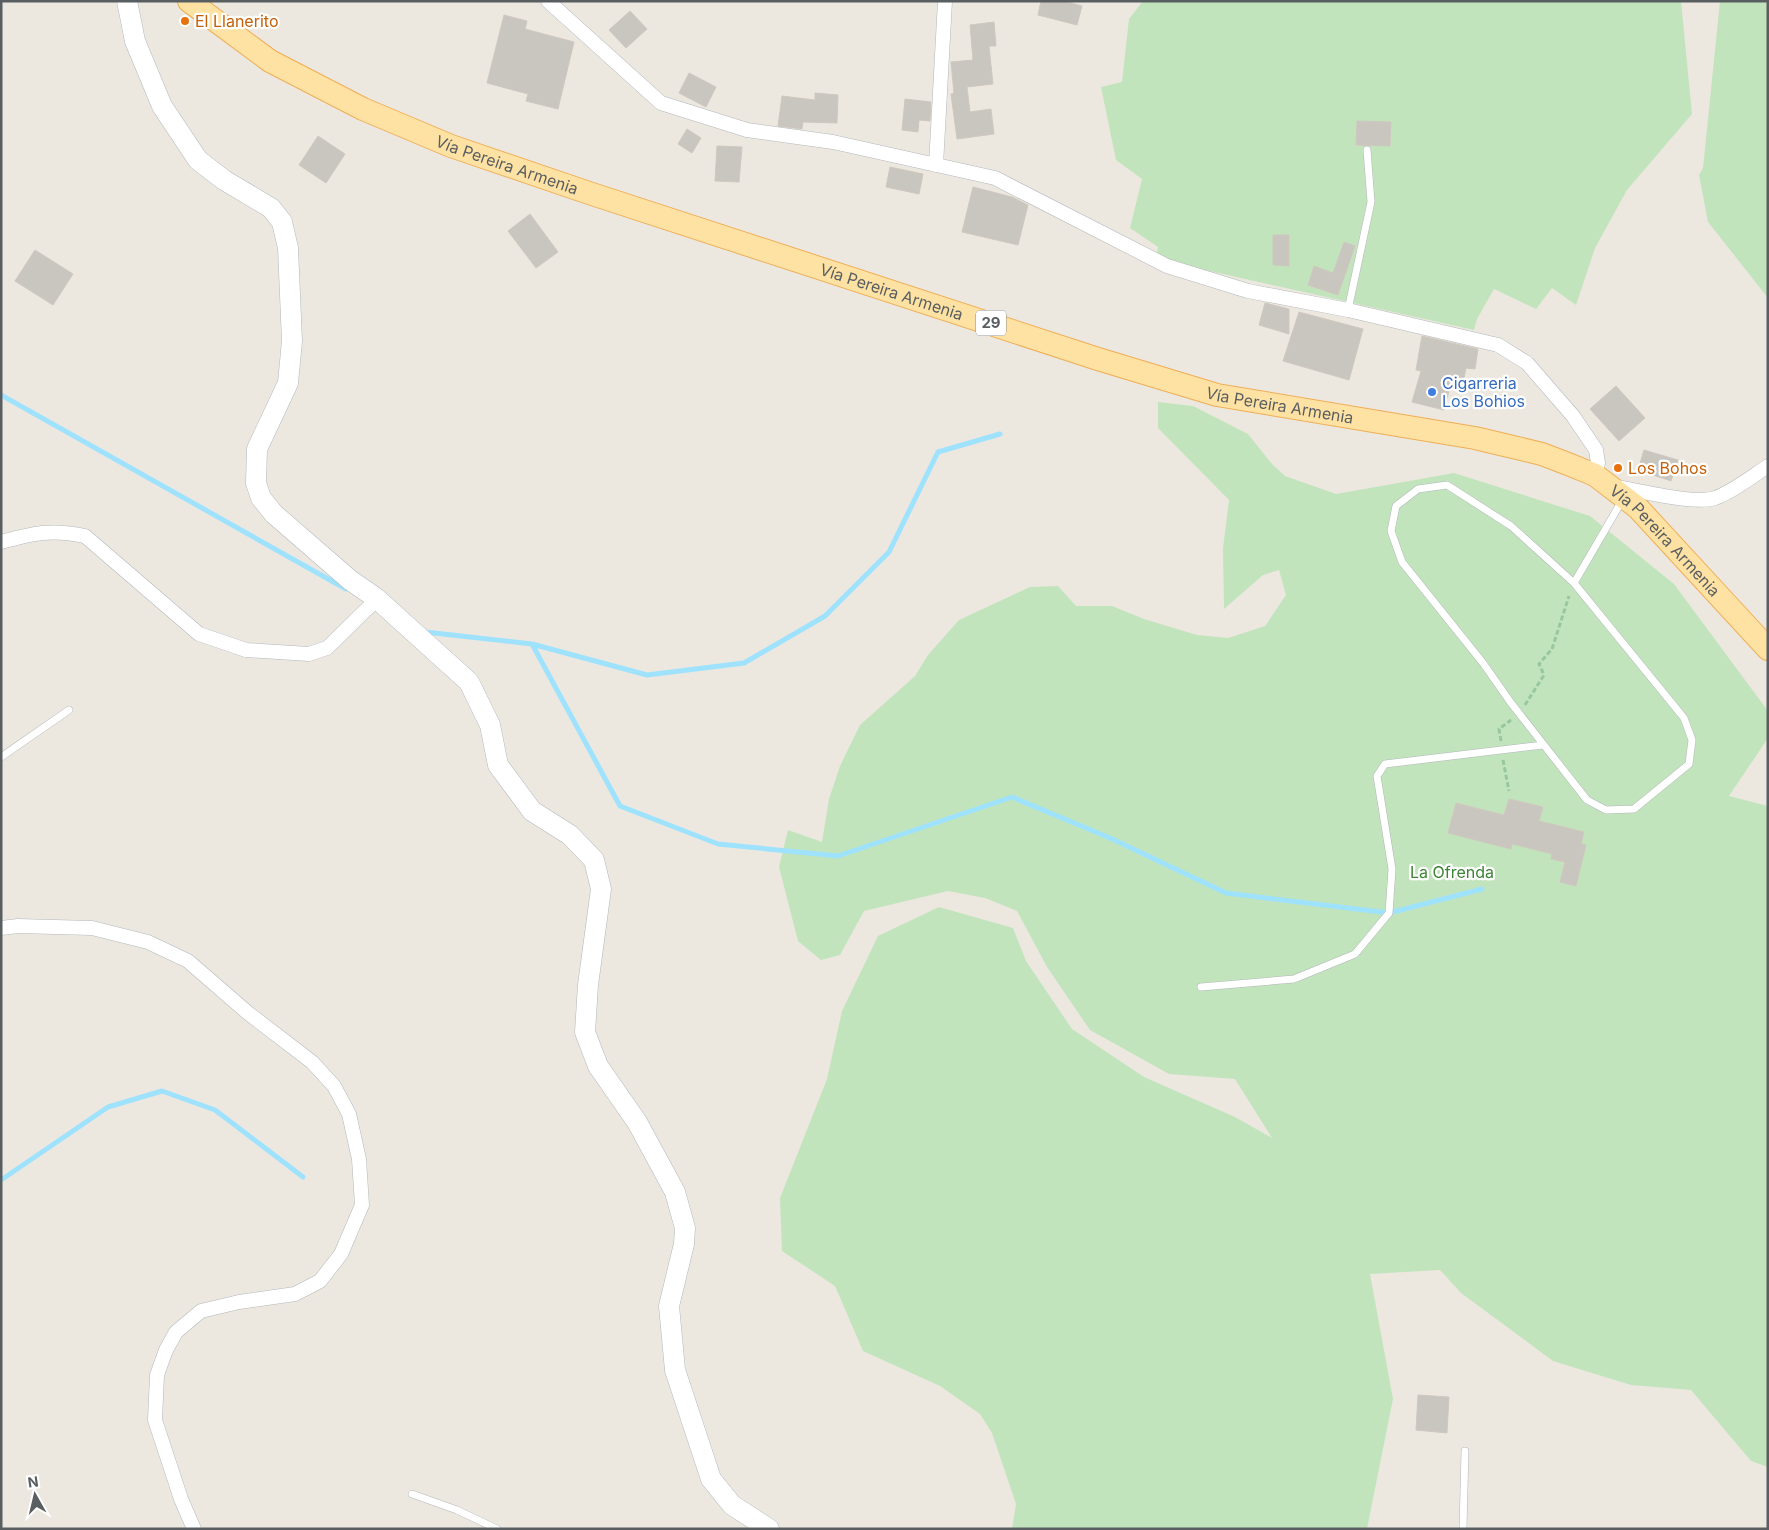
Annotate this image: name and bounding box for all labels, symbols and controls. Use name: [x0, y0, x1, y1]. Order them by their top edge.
place label: El Llanerito: [195, 11, 279, 31]
marker: El Llanerito: [179, 15, 191, 27]
street label: Vía Pereira Armenia: [433, 131, 581, 199]
street label: Vía Pereira Armenia: [818, 259, 966, 324]
road number: 29: [976, 310, 1006, 336]
place label: Cigarreria Los Bohios: [1442, 373, 1525, 411]
street label: Vía Pereira Armenia: [1203, 382, 1355, 428]
marker: Cigarreria Los Bohios: [1426, 386, 1438, 398]
place label: Los Bohos: [1628, 458, 1707, 478]
marker: Los Bohos: [1612, 462, 1624, 474]
street label: Vía Pereira Armenia: [1606, 480, 1724, 601]
park label: La Ofrenda: [1410, 862, 1494, 882]
north arrow: [10, 1470, 60, 1520]
text: N: [27, 1472, 40, 1491]

